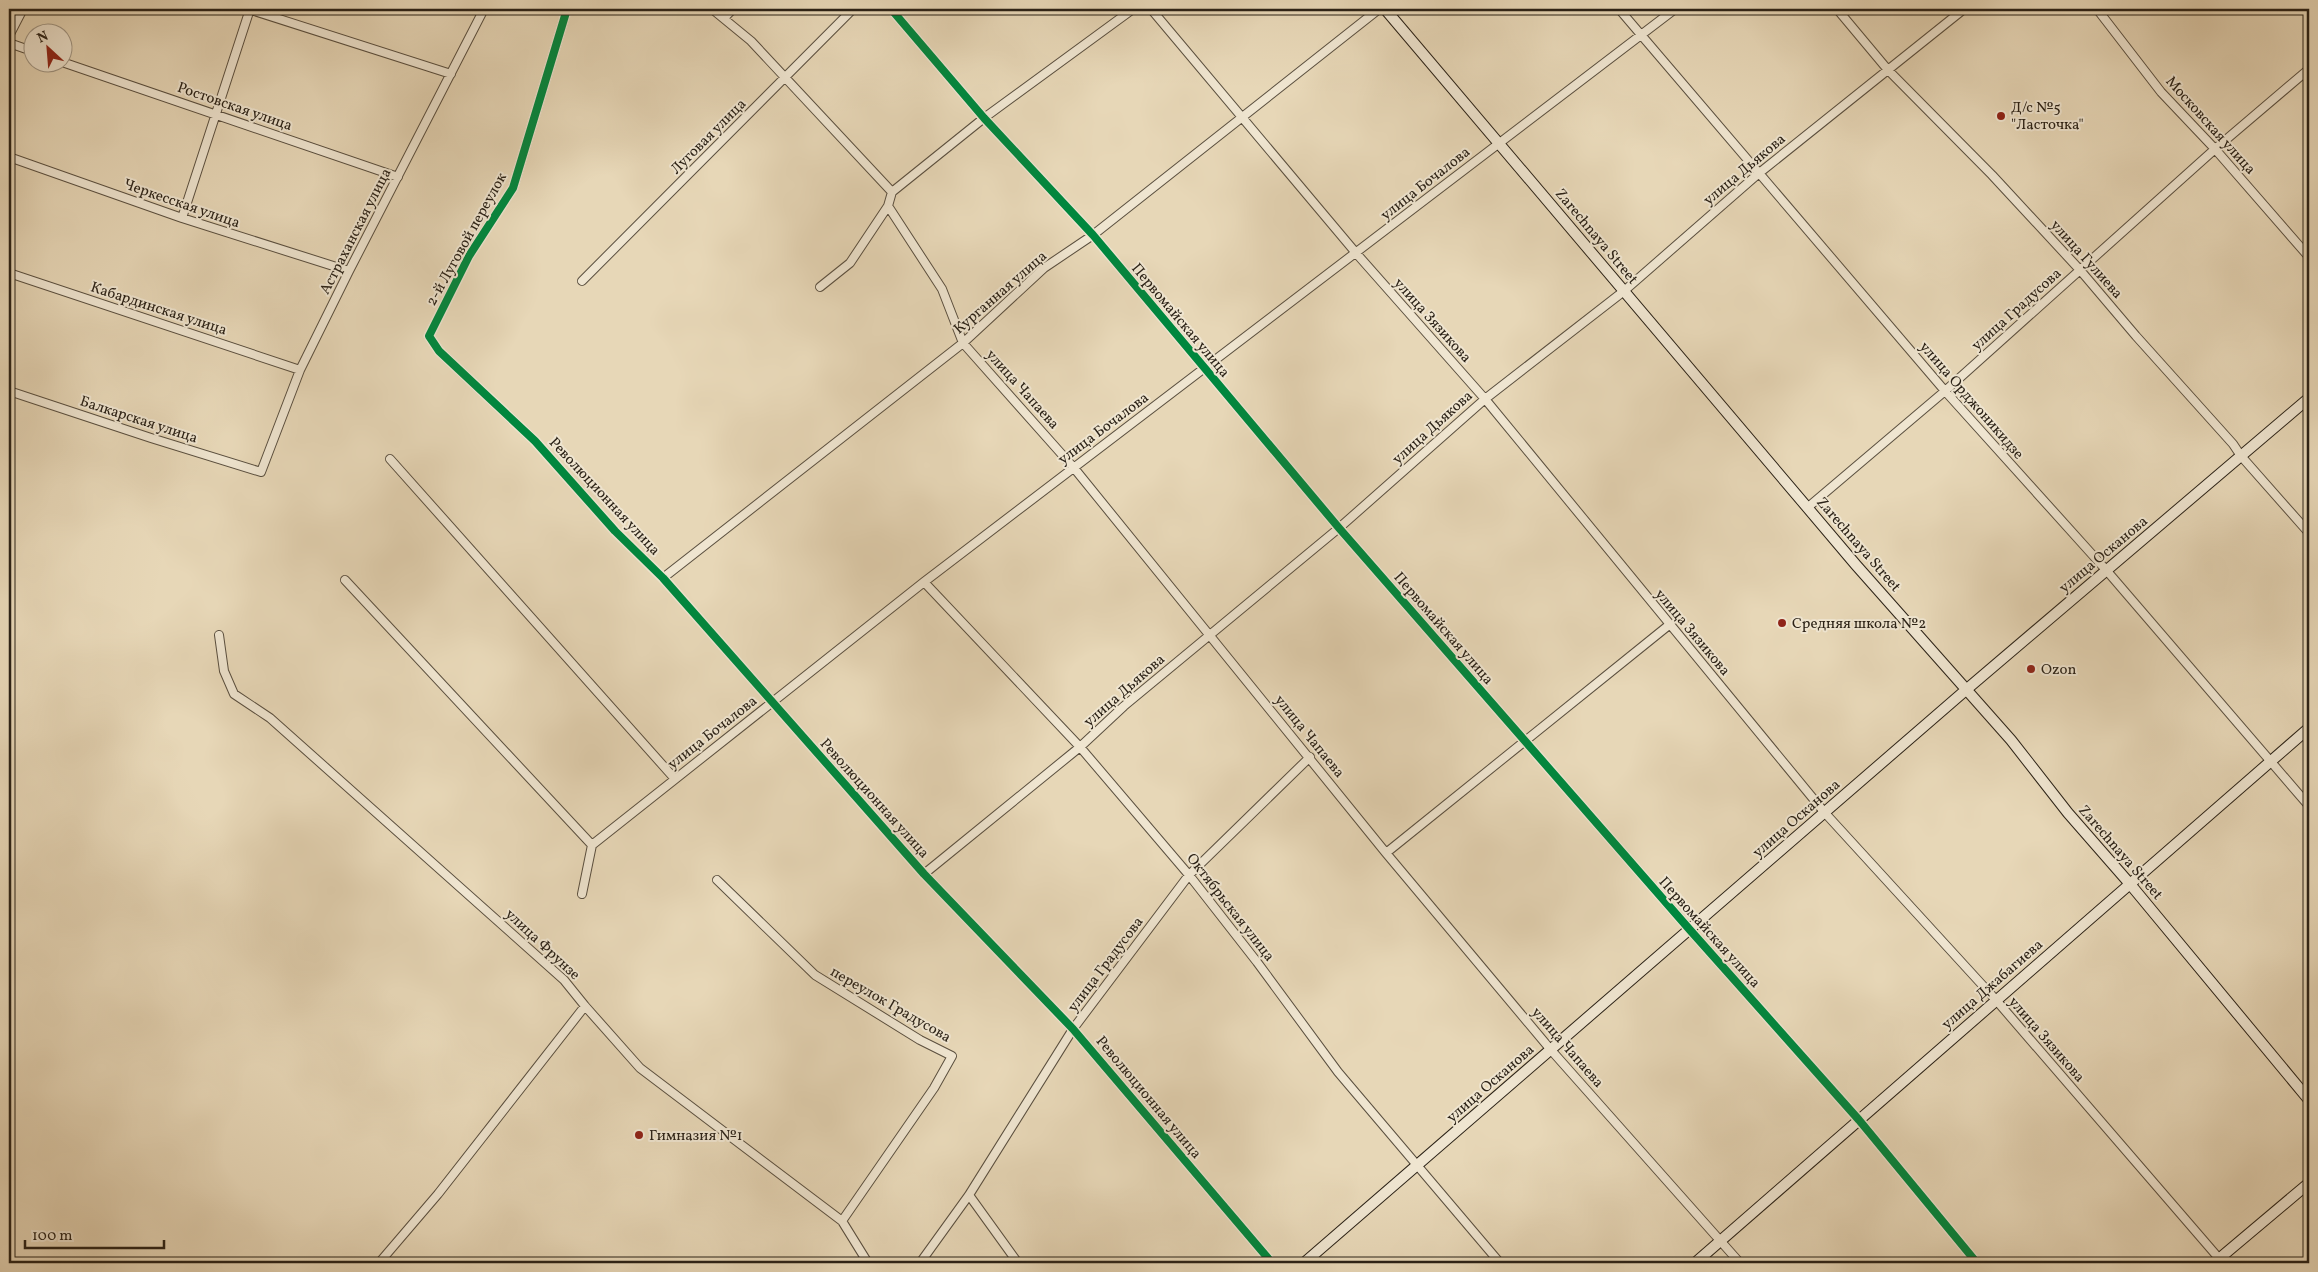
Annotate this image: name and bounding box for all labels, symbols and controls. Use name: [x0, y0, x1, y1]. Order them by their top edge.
north arrow: [22, 22, 72, 72]
text: N: [34, 27, 52, 48]
street label: Московская улица: [2160, 72, 2260, 180]
street label: Ростовская улица: [174, 78, 295, 137]
street label: Луговая улица: [666, 94, 752, 180]
place label: Д/с №5 "Ласточка": [2011, 98, 2084, 136]
marker: Д/с №5 "Ласточка": [1995, 110, 2007, 122]
street label: улица Дьякова: [1699, 129, 1791, 211]
street label: улица Бочалова: [1377, 142, 1475, 226]
street label: Астраханская улица: [315, 165, 397, 298]
street label: 2-й Луговой переулок: [422, 169, 513, 310]
street label: Черкесская улица: [120, 175, 243, 234]
street label: Zarechnaya Street: [1549, 184, 1642, 289]
street label: улица Гулиева: [2045, 216, 2127, 304]
street label: Курганная улица: [950, 247, 1052, 340]
street label: Первомайская улица: [1126, 259, 1234, 383]
street label: улица Градусова: [1967, 264, 2067, 356]
street label: улица Зязикова: [1388, 274, 1476, 368]
street label: Кабардинская улица: [88, 277, 229, 341]
street label: улица Орджоникидзе: [1914, 337, 2028, 464]
street label: улица Чапаева: [980, 345, 1064, 435]
street label: улица Дьякова: [1388, 386, 1478, 470]
street label: улица Бочалова: [1054, 388, 1154, 470]
street label: Балкарская улица: [77, 391, 200, 449]
street label: Революционная улица: [543, 433, 664, 561]
street label: Zarechnaya Street: [1811, 493, 1905, 597]
street label: улица Осканова: [2055, 512, 2153, 599]
street label: Первомайская улица: [1388, 568, 1498, 690]
street label: улица Зязикова: [1649, 585, 1734, 681]
place label: Средняя школа №2: [1792, 614, 1926, 635]
marker: Средняя школа №2: [1776, 617, 1788, 629]
street label: улица Дьякова: [1080, 650, 1170, 732]
place label: Ozon: [2041, 660, 2076, 681]
marker: Ozon: [2025, 663, 2037, 675]
street label: улица Бочалова: [664, 691, 762, 775]
street label: улица Чапаева: [1269, 691, 1349, 783]
street label: Революционная улица: [814, 734, 934, 864]
street label: улица Осканова: [1749, 775, 1845, 863]
street label: Zarechnaya Street: [2073, 801, 2167, 905]
street label: Октябрьская улица: [1181, 849, 1279, 967]
street label: Первомайская улица: [1653, 873, 1765, 993]
street label: улица Фрунзе: [500, 905, 584, 986]
street label: улица Градусова: [1063, 913, 1149, 1017]
street label: улица Джабагиева: [1938, 935, 2048, 1035]
street label: переулок Градусова: [826, 962, 954, 1048]
street label: улица Зязикова: [2003, 992, 2089, 1087]
street label: улица Чапаева: [1526, 1003, 1608, 1093]
street label: Революционная улица: [1090, 1032, 1206, 1164]
street label: улица Осканова: [1443, 1040, 1539, 1128]
place label: Гимназия №1: [649, 1126, 743, 1147]
marker: Гимназия №1: [633, 1129, 645, 1141]
scale bar: [25, 1217, 164, 1249]
text: 100 m: [32, 1226, 72, 1247]

